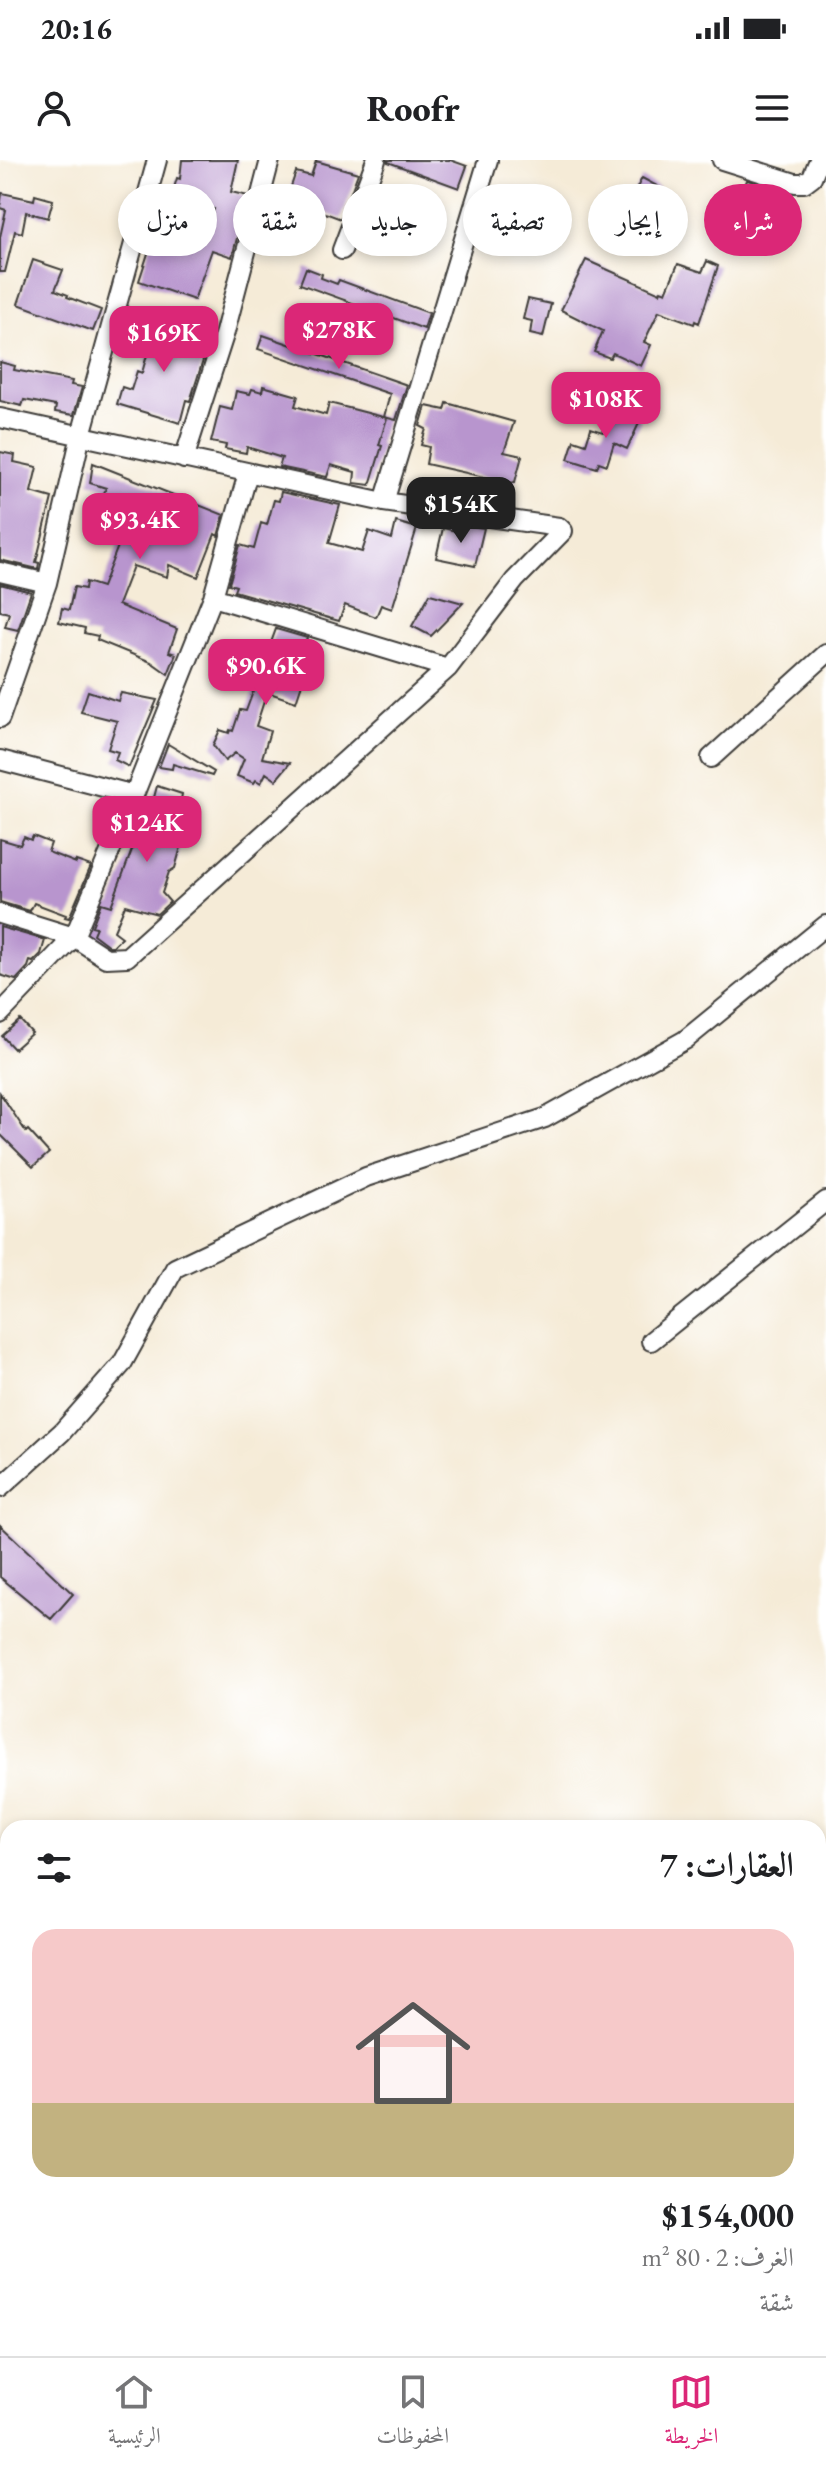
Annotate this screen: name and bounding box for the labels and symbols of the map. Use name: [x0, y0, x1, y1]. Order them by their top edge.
pin: $278K: [283, 303, 395, 371]
pin: $169K: [108, 306, 220, 374]
pin: $108K: [550, 372, 662, 440]
pin: $154K: [405, 477, 517, 545]
pin: $93.4K: [75, 493, 205, 561]
pin: $90.6K: [201, 639, 331, 707]
pin: $124K: [91, 796, 203, 864]

